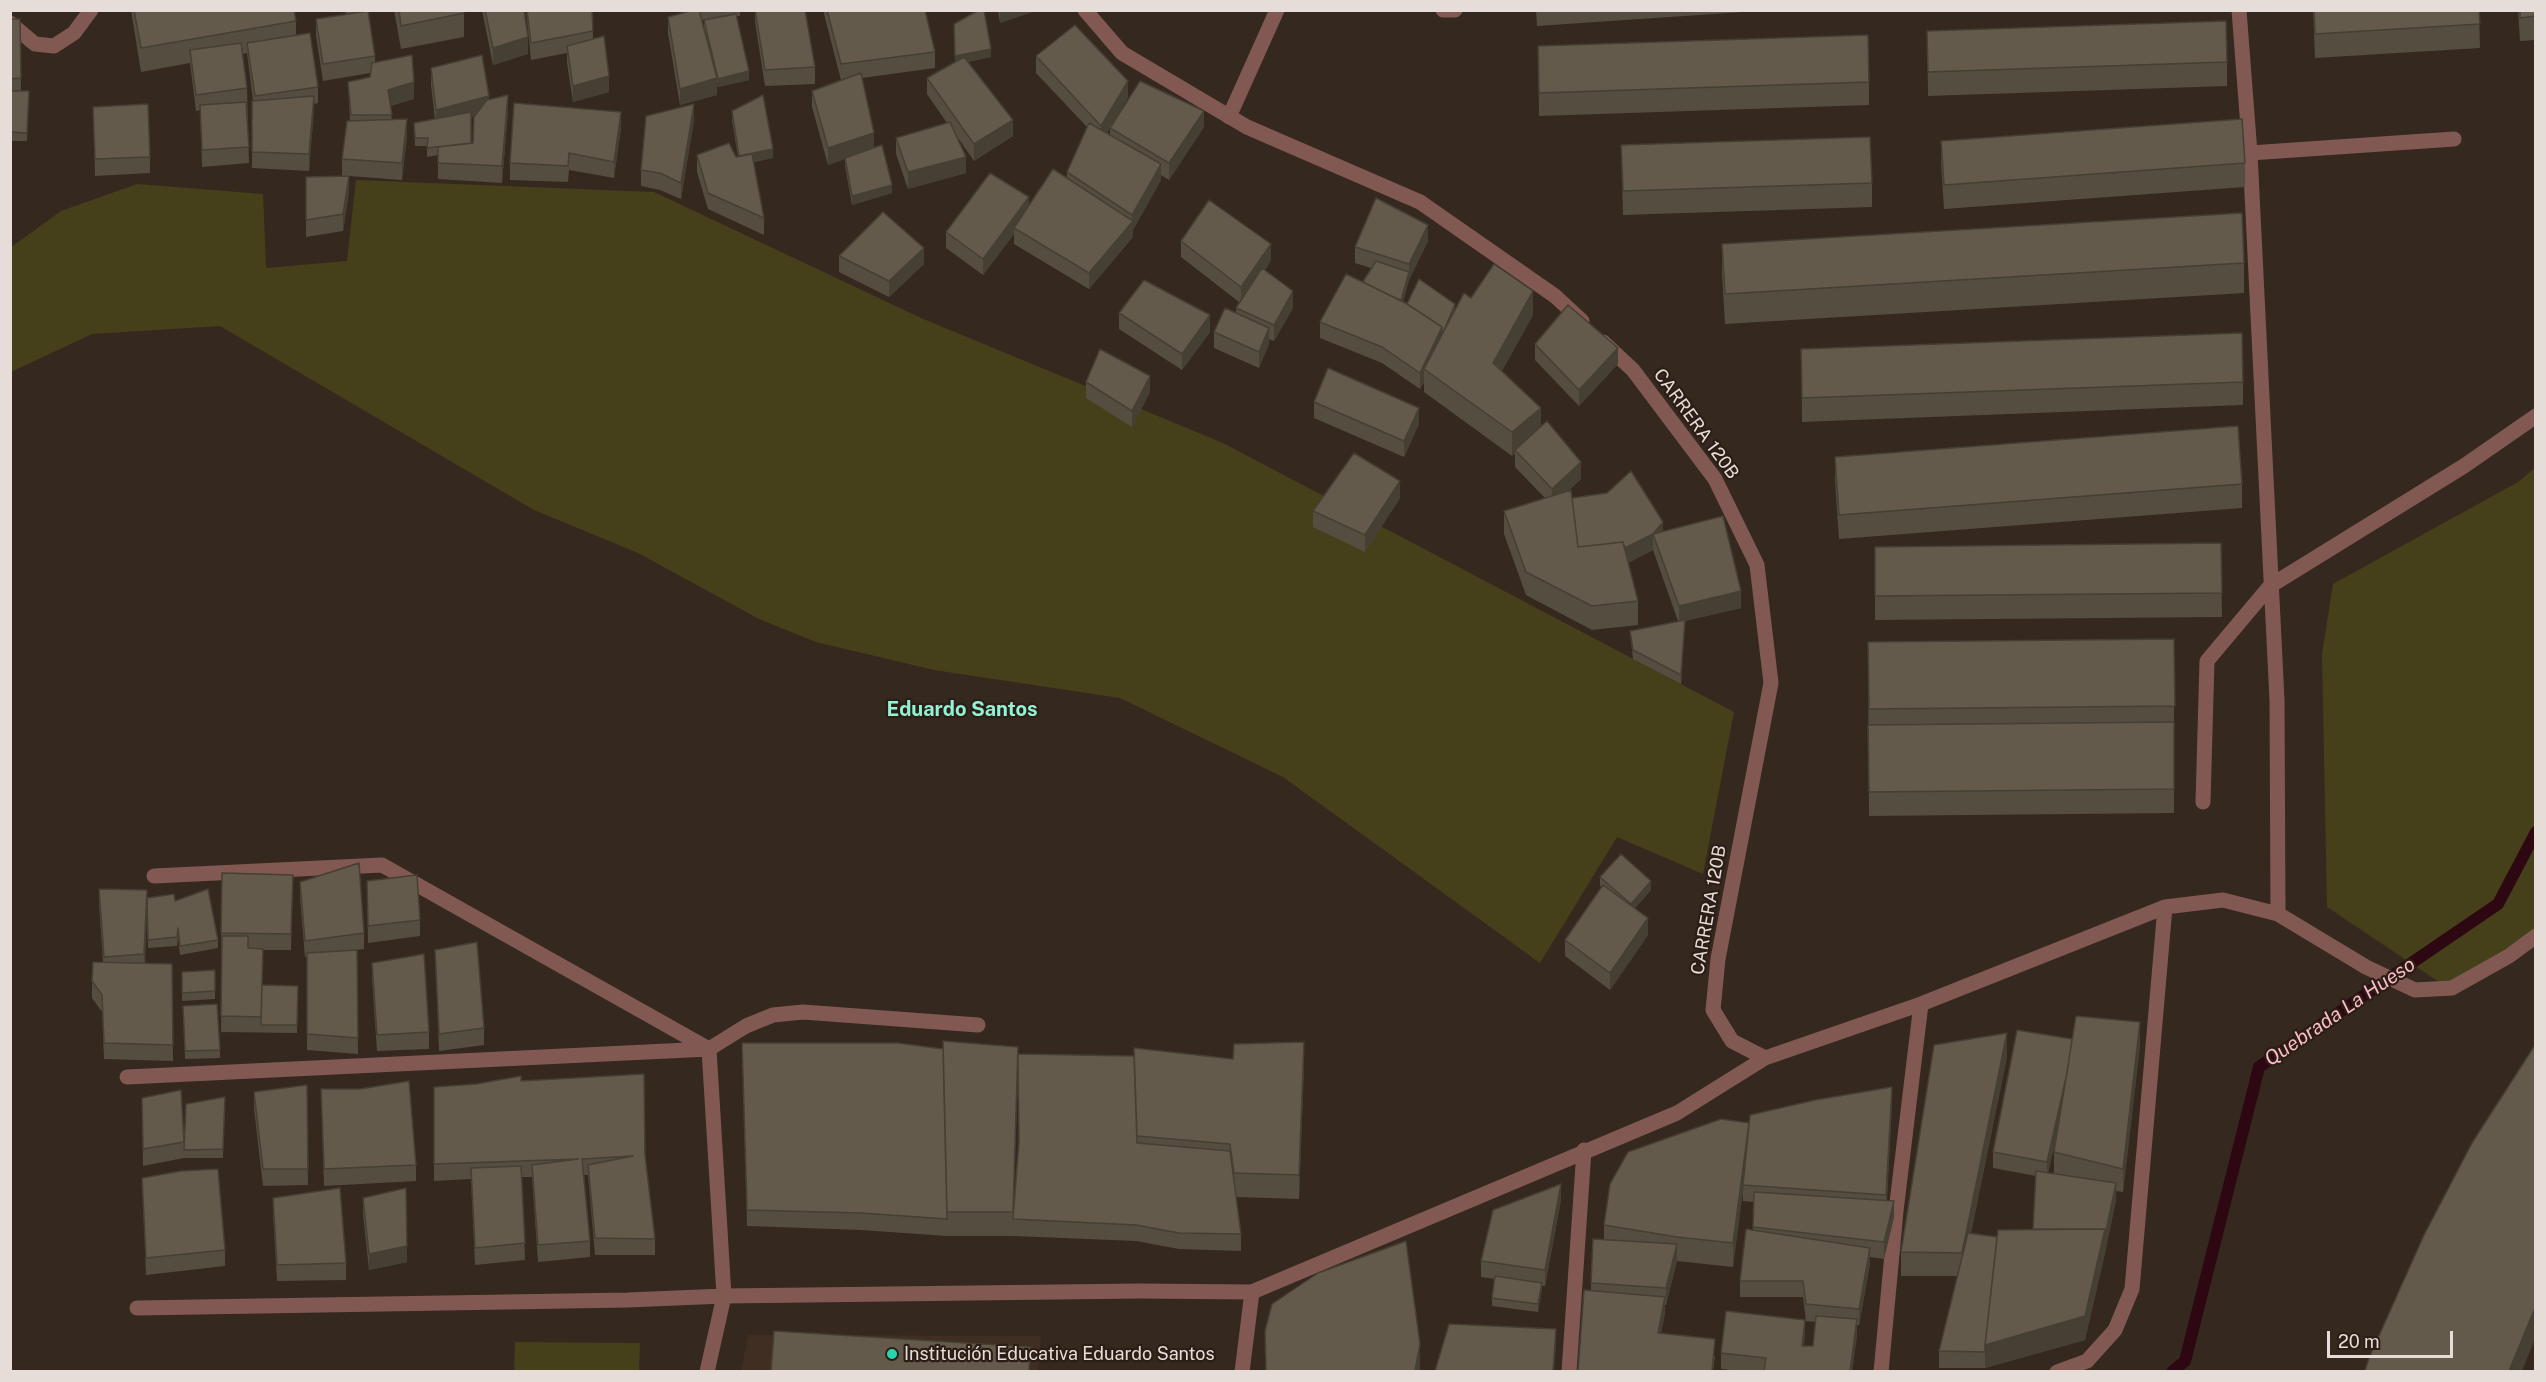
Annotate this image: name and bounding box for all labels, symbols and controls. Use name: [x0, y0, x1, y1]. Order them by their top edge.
street label: CARRERA 120B: [1649, 365, 1743, 483]
district label: Eduardo Santos: [887, 698, 1037, 722]
street label: CARRERA 120B: [1687, 844, 1731, 976]
water label: Quebrada La Hueso: [2260, 953, 2420, 1071]
scale bar: [2330, 1319, 2456, 1357]
text: 20 m: [2338, 1331, 2380, 1352]
place label: Institución Educativa Eduardo Santos: [904, 1343, 1215, 1365]
marker: Institución Educativa Eduardo Santos: [885, 1347, 899, 1361]

